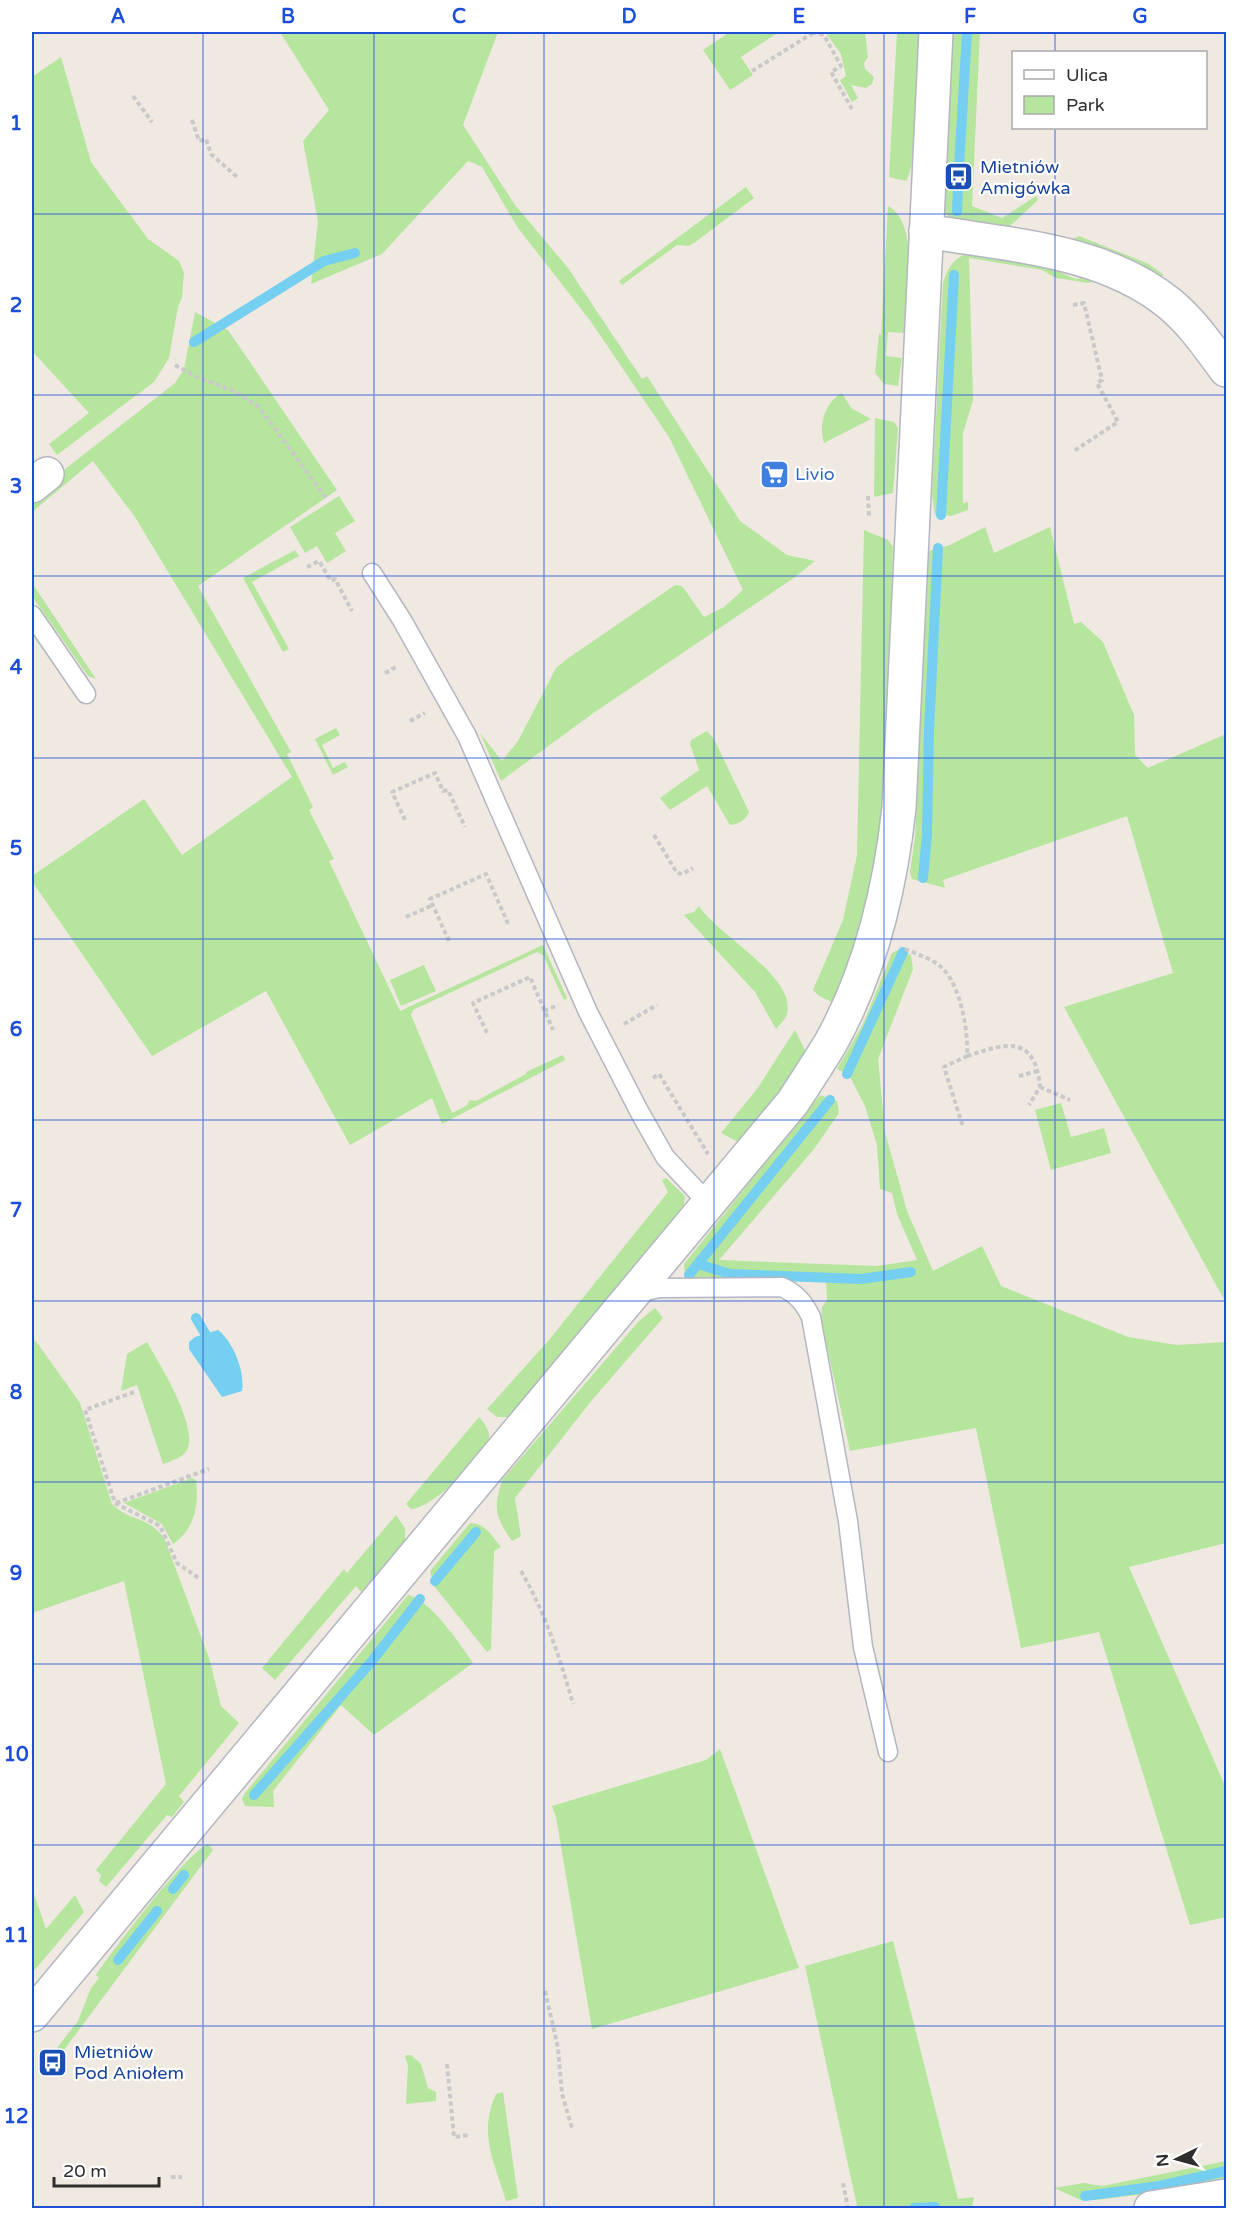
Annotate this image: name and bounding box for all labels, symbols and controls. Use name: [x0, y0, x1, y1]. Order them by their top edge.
text: A: [111, 5, 126, 29]
text: B: [281, 5, 295, 29]
text: C: [452, 5, 466, 29]
text: D: [621, 5, 637, 29]
text: E: [793, 5, 806, 29]
text: F: [964, 5, 976, 29]
text: G: [1132, 5, 1148, 29]
legend: [1012, 51, 1207, 129]
text: Ulica: [1066, 64, 1108, 86]
text: Park: [1066, 94, 1105, 116]
text: 1: [10, 112, 22, 136]
place label: Mietniów Amigówka: [980, 156, 1071, 199]
bus stop icon: Mietniów Amigówka: [943, 161, 975, 193]
text: 2: [10, 294, 22, 318]
supermarket icon: Livio: [758, 458, 790, 490]
place label: Livio: [795, 463, 835, 485]
text: 3: [10, 475, 22, 499]
text: 4: [10, 656, 23, 680]
text: 5: [10, 837, 22, 861]
text: 6: [10, 1018, 22, 1042]
text: 7: [10, 1199, 22, 1223]
text: 8: [10, 1381, 22, 1405]
text: 9: [10, 1562, 22, 1586]
text: 10: [3, 1743, 29, 1767]
text: 11: [3, 1924, 29, 1948]
place label: Mietniów Pod Aniołem: [74, 2041, 184, 2084]
bus stop icon: Mietniów Pod Aniołem: [37, 2046, 69, 2078]
text: 12: [3, 2105, 29, 2129]
north arrow: [1147, 2129, 1207, 2189]
scale bar: [54, 2150, 159, 2188]
text: N: [1153, 2153, 1174, 2167]
text: 20 m: [63, 2160, 107, 2182]

